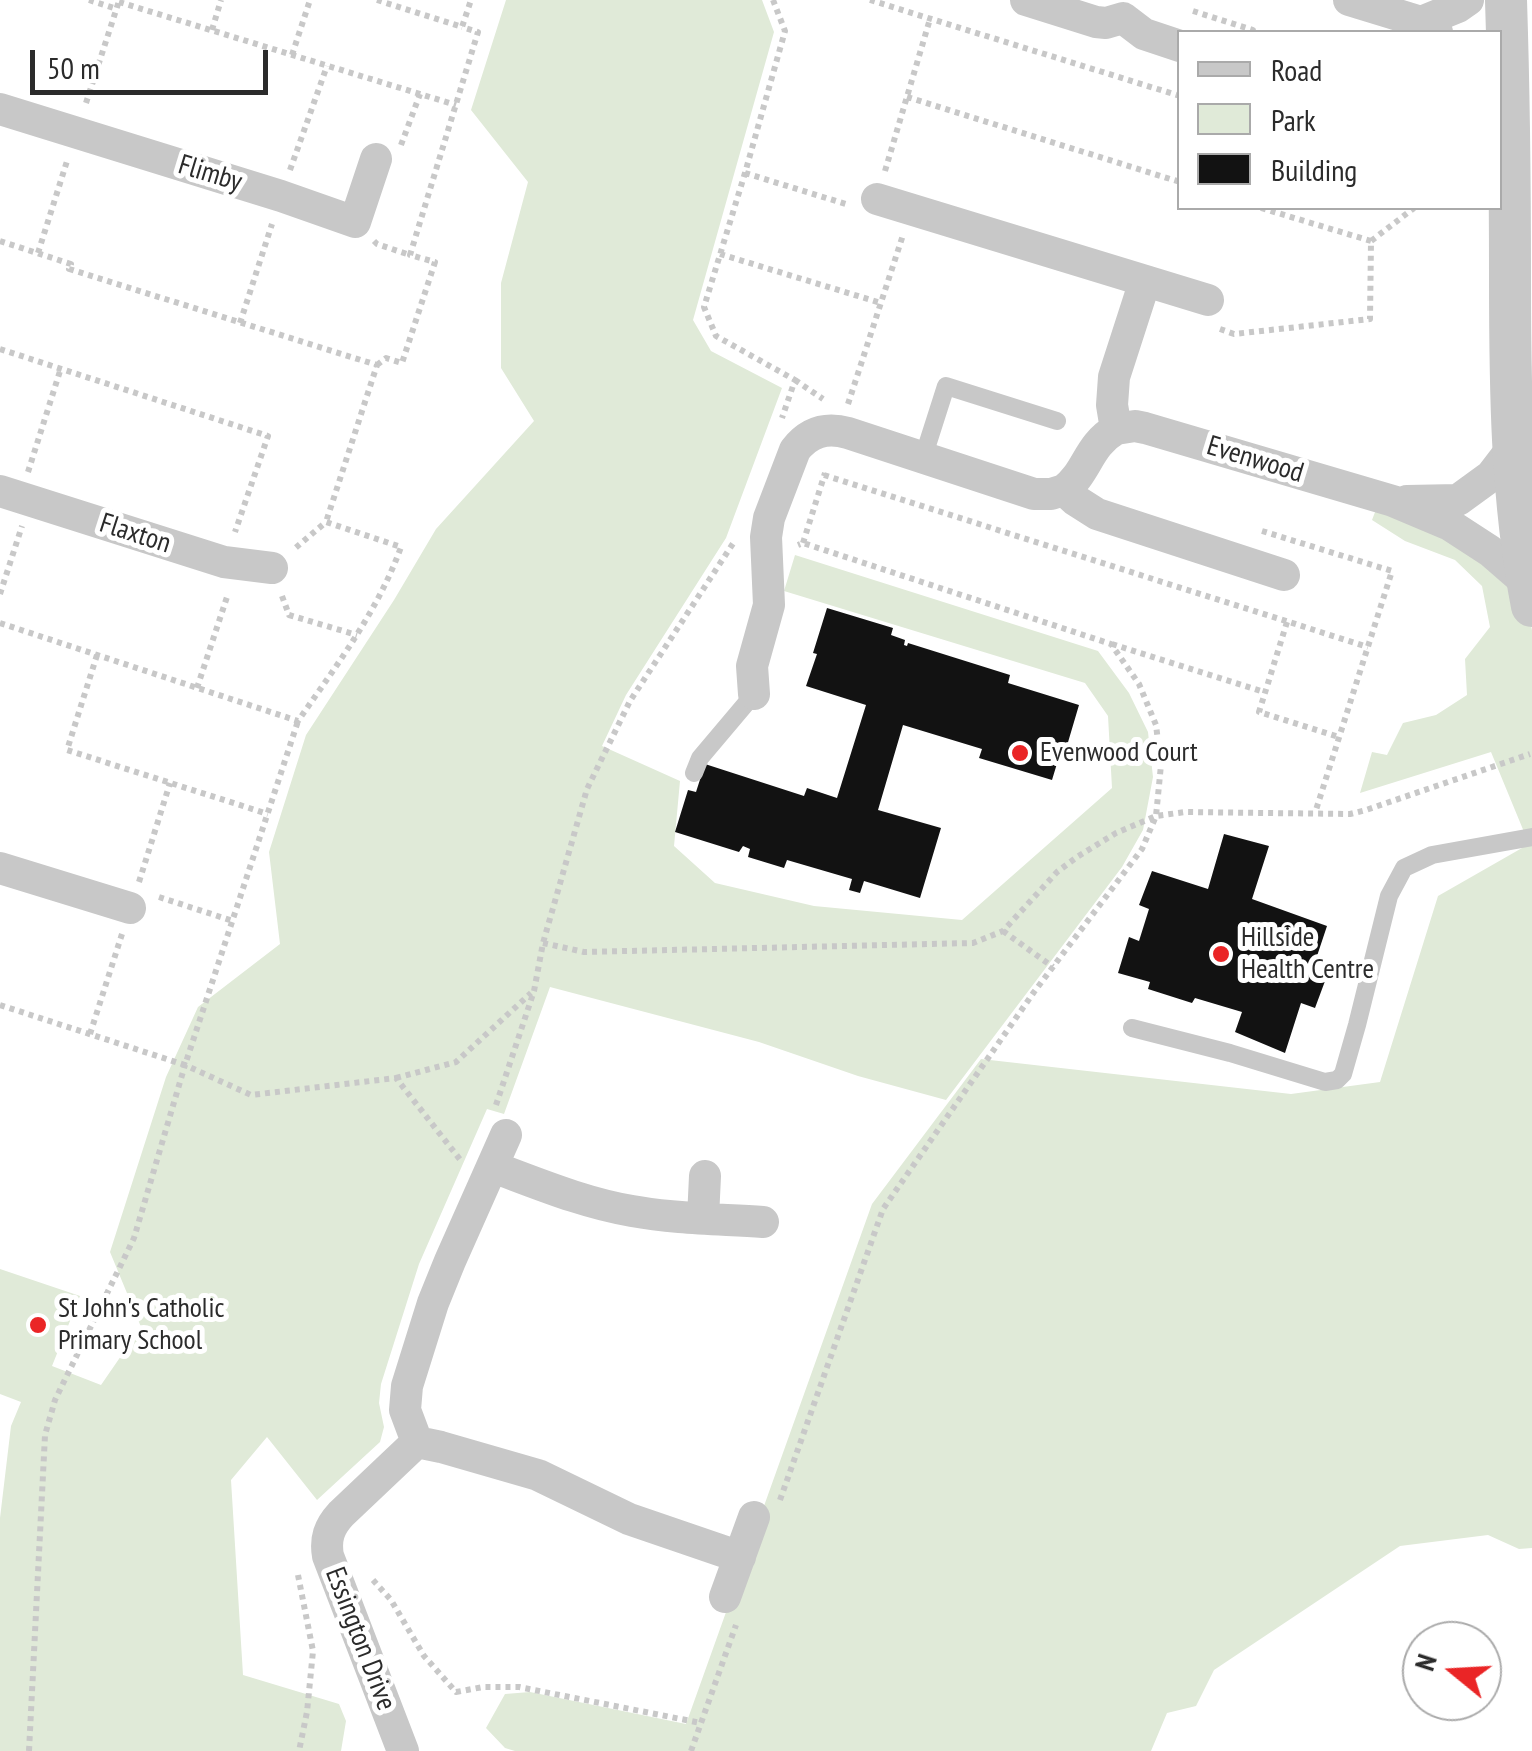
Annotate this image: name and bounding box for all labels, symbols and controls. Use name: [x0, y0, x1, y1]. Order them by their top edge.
scale bar: [35, 30, 272, 92]
legend: [1177, 30, 1502, 210]
text: 50 m: [47, 48, 100, 87]
text: Road: [1271, 50, 1322, 89]
text: Park: [1271, 100, 1316, 139]
street label: Flimby: [174, 148, 246, 200]
text: Building: [1271, 150, 1357, 189]
street label: Evenwood: [1203, 429, 1307, 491]
street label: Flaxton: [95, 507, 175, 561]
place label: Evenwood Court: [1040, 736, 1198, 770]
marker: Evenwood Court: [1009, 742, 1031, 764]
place label: Hillside Health Centre: [1241, 921, 1374, 987]
marker: Hillside Health Centre: [1210, 943, 1232, 965]
place label: St John's Catholic Primary School: [58, 1292, 224, 1358]
marker: St John's Catholic Primary School: [27, 1314, 49, 1336]
street label: Essington Drive: [317, 1563, 403, 1715]
north arrow: [1402, 1621, 1502, 1721]
text: N: [1405, 1649, 1445, 1675]

